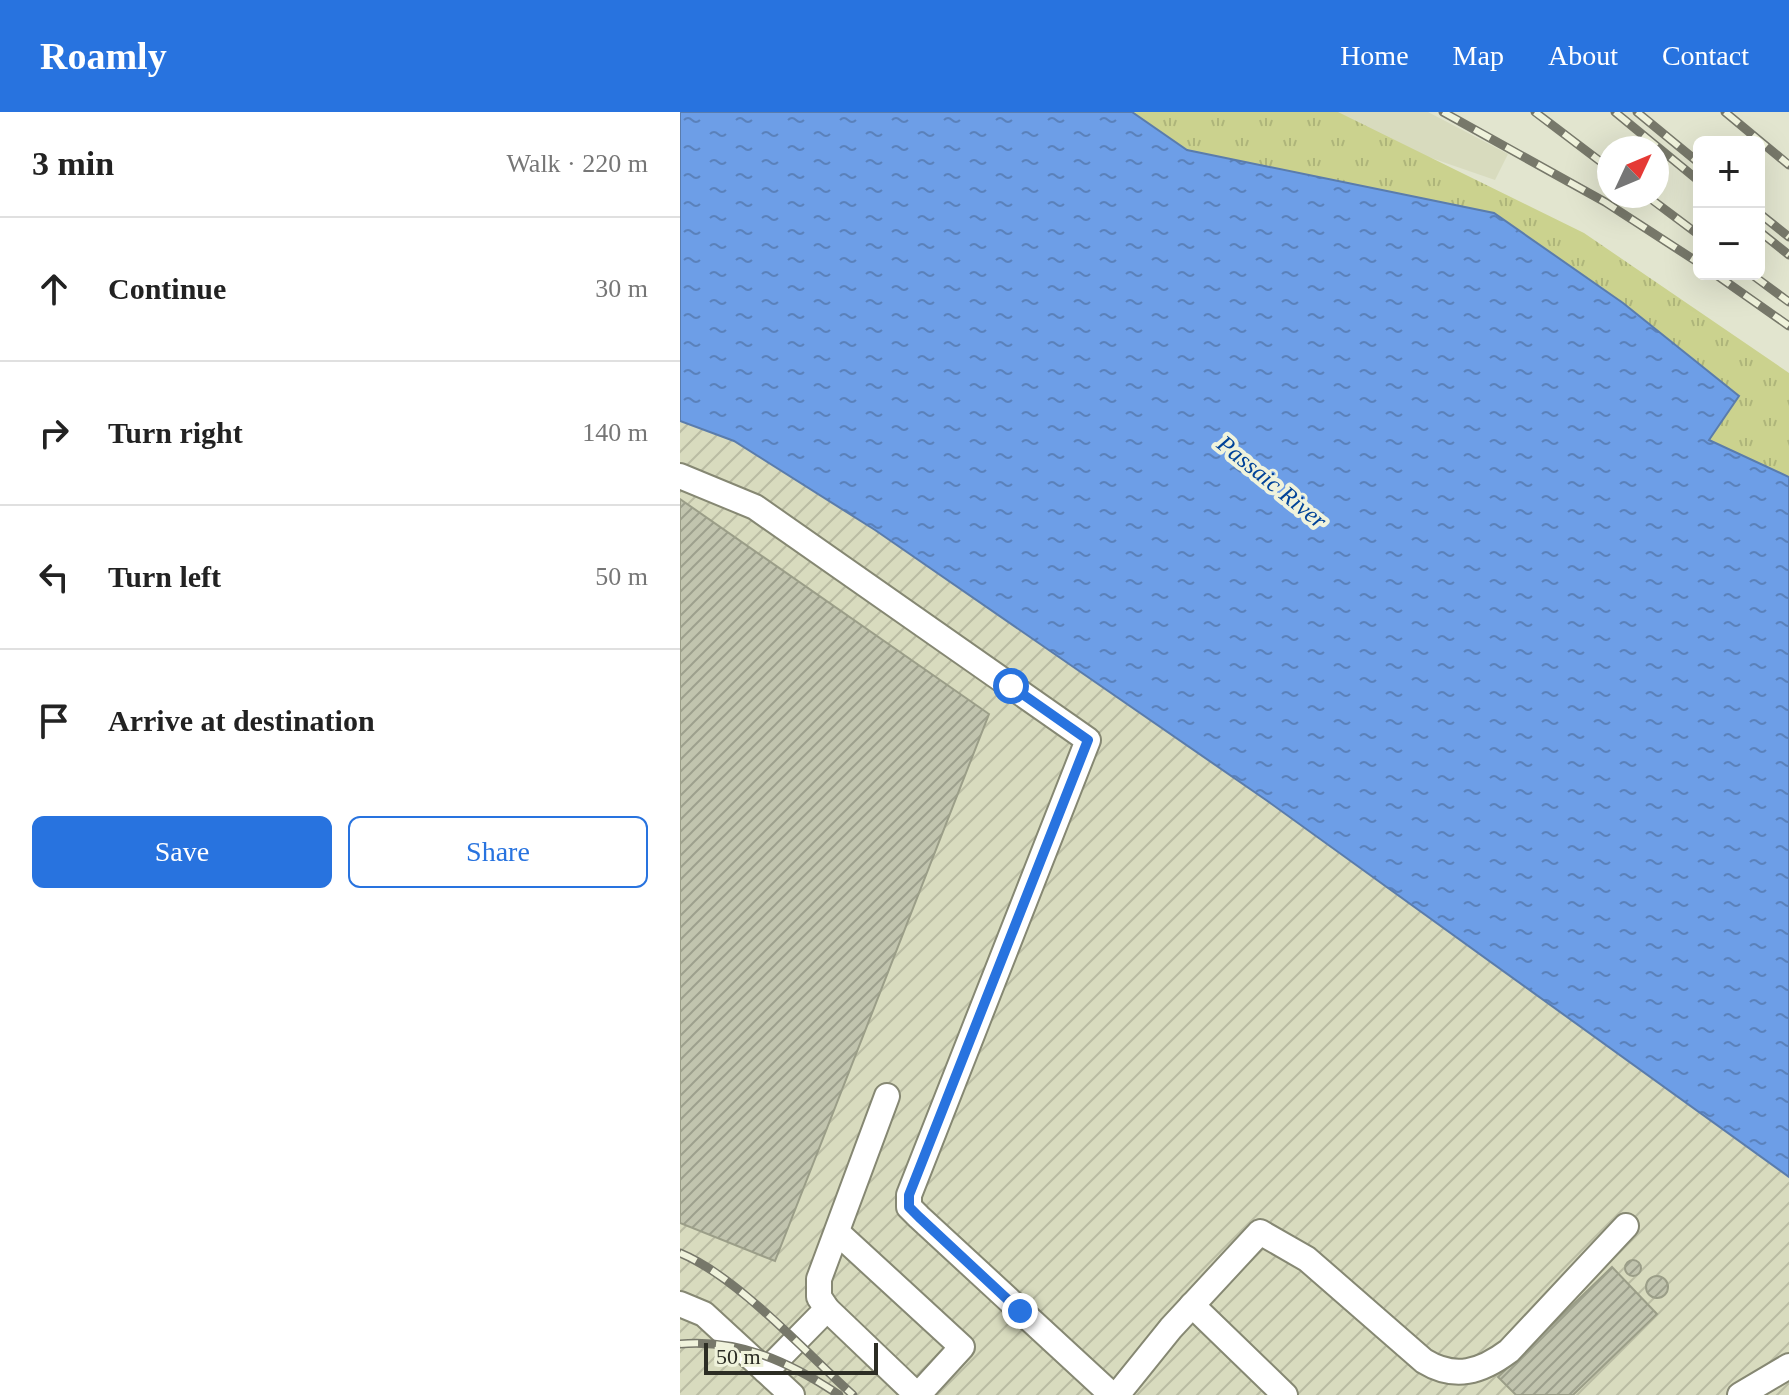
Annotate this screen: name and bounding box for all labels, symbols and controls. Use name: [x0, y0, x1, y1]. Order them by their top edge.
text: Roamly: [40, 35, 167, 77]
text: Home: [1340, 40, 1409, 71]
text: Map: [1453, 40, 1504, 71]
text: About: [1548, 40, 1618, 71]
text: Contact: [1662, 40, 1749, 71]
north arrow: [1597, 136, 1669, 208]
map controls: [1693, 136, 1765, 280]
button: +: [1693, 136, 1765, 208]
text: 3 min: [32, 145, 114, 182]
text: Walk · 220 m: [506, 149, 648, 178]
button: −: [1693, 208, 1765, 280]
icon: ahead: [32, 267, 76, 311]
text: Continue: [108, 272, 226, 305]
text: 30 m: [595, 274, 648, 303]
icon: right: [32, 411, 76, 455]
text: Turn right: [108, 416, 243, 449]
text: 140 m: [582, 418, 648, 447]
water label: Passaic River: [1212, 430, 1332, 534]
icon: left: [32, 555, 76, 599]
text: Turn left: [108, 560, 221, 593]
text: 50 m: [595, 562, 648, 591]
route start: [993, 668, 1029, 704]
icon: arrive: [32, 699, 76, 743]
text: Arrive at destination: [108, 704, 375, 737]
button: Save: [32, 816, 332, 888]
button: Share: [348, 816, 648, 888]
route end: [1002, 1293, 1038, 1329]
scale bar: [704, 1339, 878, 1375]
text: 50 m: [716, 1344, 761, 1369]

